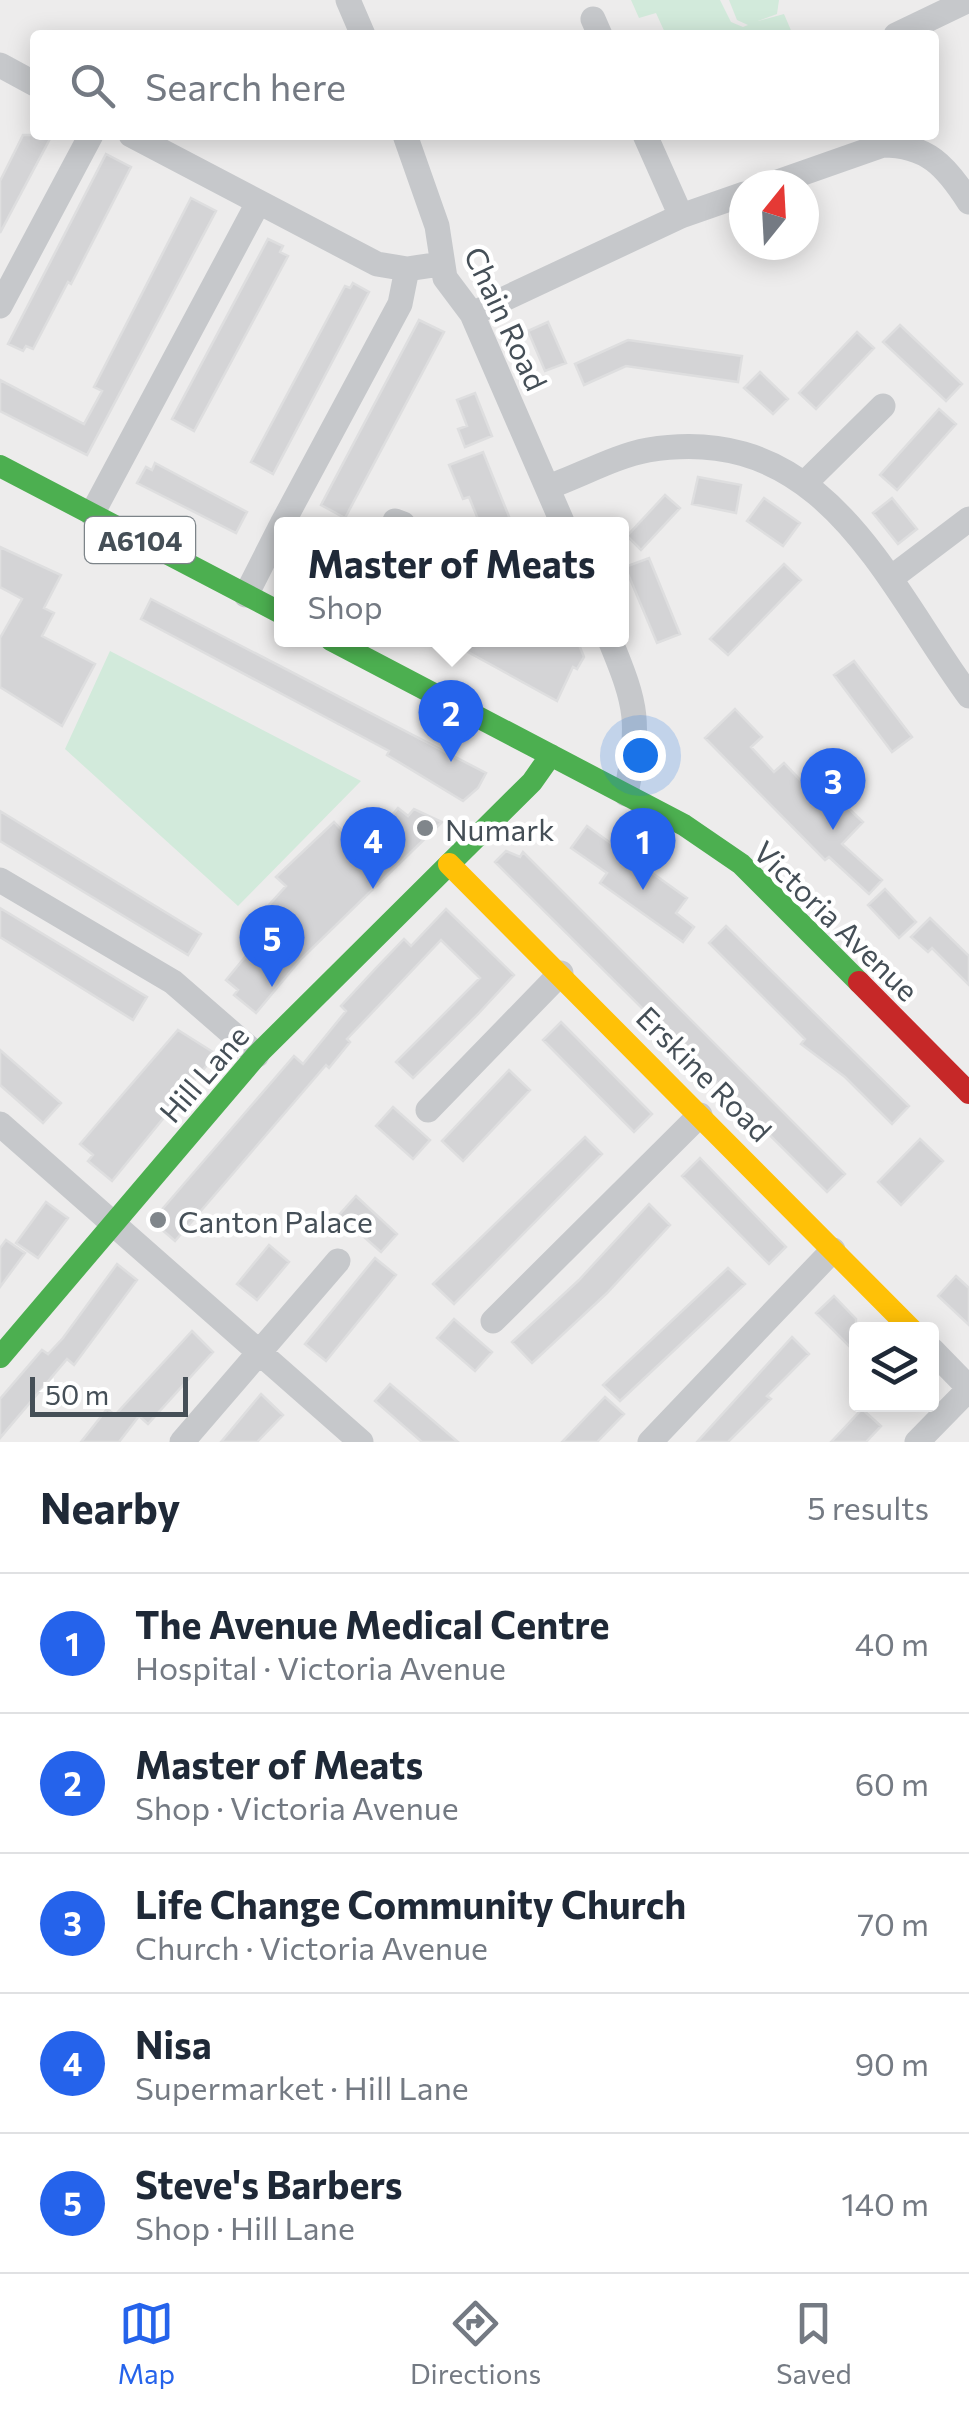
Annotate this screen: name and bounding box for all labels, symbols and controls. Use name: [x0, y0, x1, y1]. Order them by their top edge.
search box: [30, 30, 939, 140]
icon: search: [65, 58, 120, 113]
text: Search here: [145, 62, 346, 109]
north arrow: [729, 170, 819, 260]
street label: Chain Road: [458, 240, 556, 396]
road number: A6104: [85, 517, 195, 563]
popup: [274, 517, 629, 647]
text: Master of Meats: [307, 539, 596, 586]
text: Shop: [307, 586, 383, 626]
pin: 2: [418, 680, 484, 762]
your location: [615, 730, 666, 781]
pin: 3: [800, 748, 866, 830]
pin: 4: [340, 806, 406, 889]
pin: 1: [610, 808, 676, 890]
place label: Numark: [445, 810, 555, 847]
marker: Numark: [414, 817, 436, 839]
street label: Victoria Avenue: [747, 832, 927, 1008]
pin: 5: [240, 904, 304, 987]
street label: Erskine Road: [630, 998, 780, 1148]
street label: Hill Lane: [151, 1017, 255, 1129]
place label: Canton Palace: [178, 1202, 373, 1239]
marker: Canton Palace: [147, 1209, 169, 1231]
map controls: [849, 1322, 939, 1412]
button: layers: [849, 1322, 939, 1412]
scale bar: [30, 1372, 188, 1416]
text: 50 m: [45, 1377, 109, 1411]
text: Nearby: [40, 1481, 180, 1533]
text: 5 results: [807, 1487, 929, 1527]
text: The Avenue Medical Centre: [135, 1600, 609, 1647]
text: 1: [65, 1623, 80, 1663]
text: 40 m: [855, 1623, 929, 1663]
text: Hospital · Victoria Avenue: [135, 1647, 506, 1687]
text: Master of Meats: [135, 1740, 423, 1787]
text: 2: [63, 1763, 82, 1803]
text: 60 m: [855, 1763, 929, 1803]
text: Shop · Victoria Avenue: [135, 1787, 459, 1827]
text: Life Change Community Church: [135, 1880, 686, 1927]
text: 3: [63, 1903, 82, 1943]
text: 70 m: [857, 1903, 929, 1943]
text: Church · Victoria Avenue: [135, 1927, 488, 1967]
text: Nisa: [135, 2020, 212, 2067]
text: 4: [63, 2043, 82, 2083]
text: 90 m: [855, 2043, 929, 2083]
text: Supermarket · Hill Lane: [135, 2067, 469, 2107]
text: Steve's Barbers: [135, 2160, 402, 2207]
text: 5: [63, 2183, 82, 2223]
text: 140 m: [841, 2183, 929, 2223]
text: Shop · Hill Lane: [135, 2207, 355, 2247]
tab: Map: [117, 2296, 175, 2390]
tab: Directions: [410, 2296, 541, 2390]
tab: Saved: [776, 2296, 852, 2390]

